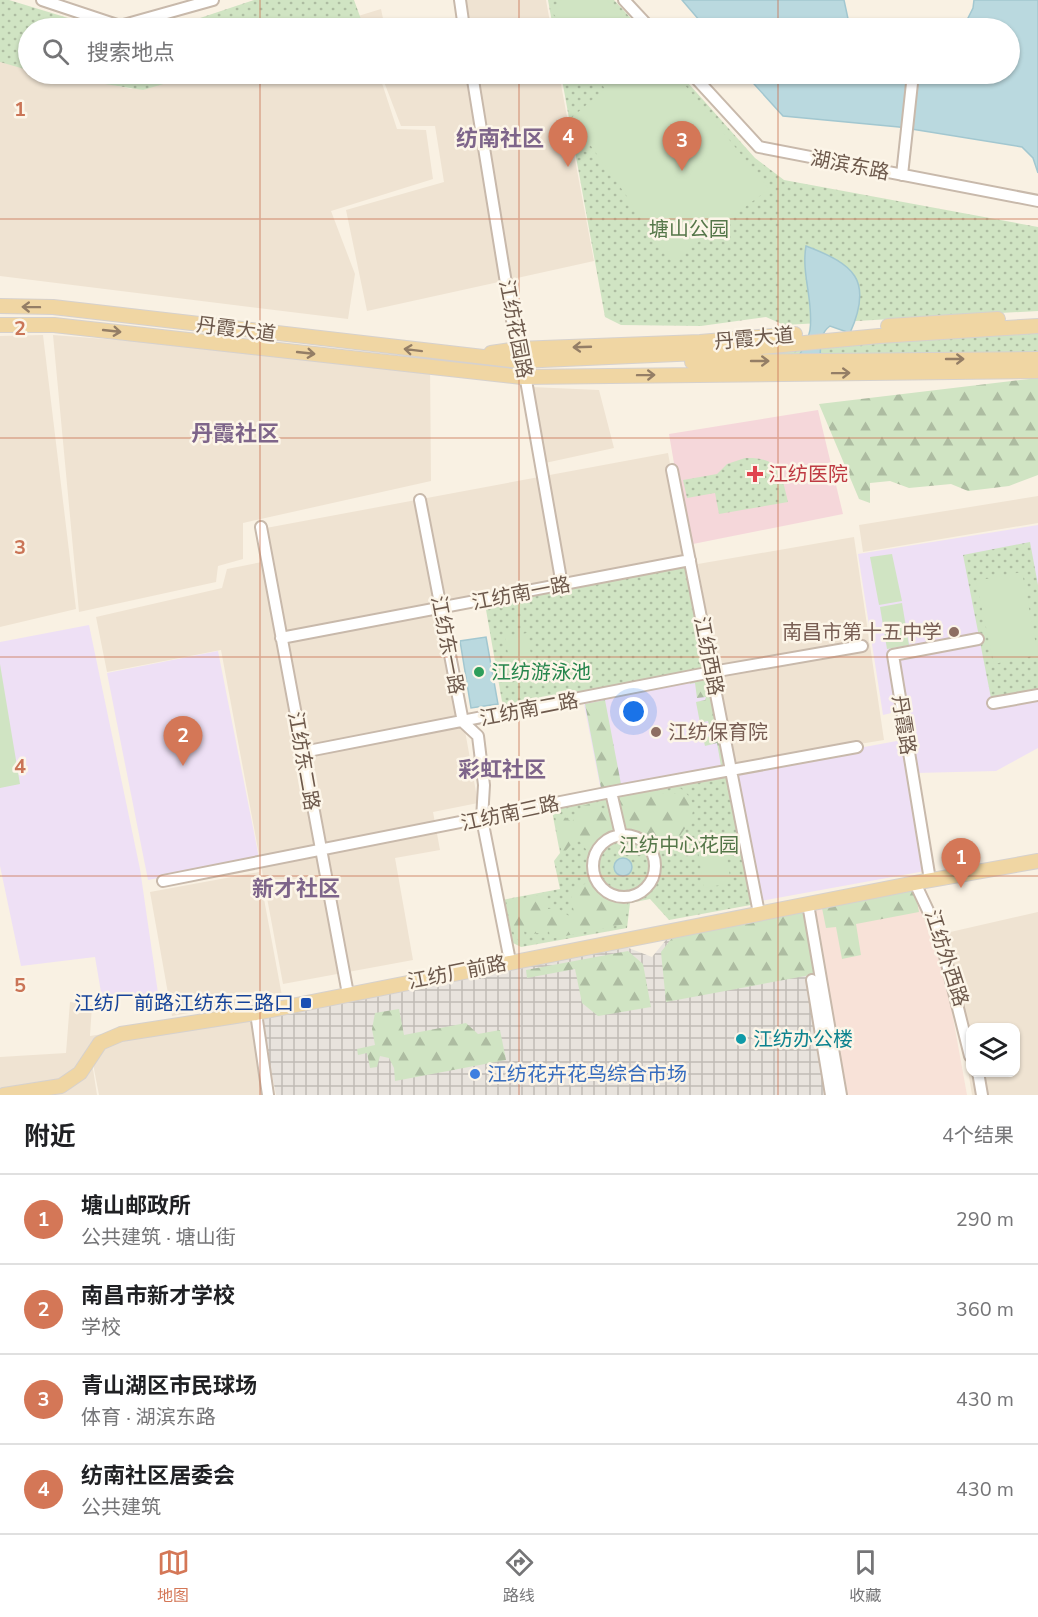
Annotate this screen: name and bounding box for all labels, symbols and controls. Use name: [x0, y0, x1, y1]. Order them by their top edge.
search box: [18, 18, 1020, 84]
icon: search: [39, 35, 72, 68]
text: 搜索地点: [87, 38, 175, 68]
text: 1: [14, 96, 26, 123]
pin: 4: [548, 118, 588, 167]
pin: 3: [662, 122, 702, 171]
district label: 纺南社区: [456, 124, 544, 154]
street label: 湖滨东路: [808, 145, 892, 186]
park label: 塘山公园: [649, 216, 729, 243]
street label: 江纺花园路: [493, 277, 538, 381]
one-way arrow: [22, 301, 42, 313]
street label: 丹霞大道: [195, 311, 277, 348]
text: 2: [14, 315, 26, 342]
street label: 丹霞大道: [713, 322, 795, 355]
one-way arrow: [101, 326, 121, 337]
one-way arrow: [572, 341, 592, 352]
one-way arrow: [403, 344, 423, 355]
one-way arrow: [295, 348, 315, 359]
one-way arrow: [945, 353, 965, 365]
one-way arrow: [750, 355, 770, 367]
one-way arrow: [831, 367, 851, 379]
one-way arrow: [636, 369, 656, 381]
district label: 丹霞社区: [191, 419, 279, 449]
place label: 江纺医院: [768, 461, 848, 488]
marker: 江纺医院: [746, 465, 764, 483]
text: 3: [14, 534, 26, 561]
street label: 江纺南一路: [469, 571, 573, 616]
street label: 江纺东一路: [425, 593, 470, 697]
street label: 江纺西路: [688, 614, 729, 698]
place label: 南昌市第十五中学: [782, 619, 942, 646]
marker: 南昌市第十五中学: [947, 625, 961, 639]
place label: 江纺游泳池: [491, 659, 591, 686]
marker: 江纺游泳池: [472, 665, 486, 679]
street label: 江纺南二路: [477, 687, 581, 732]
street label: 丹霞路: [885, 693, 922, 757]
your location: [619, 697, 648, 726]
street label: 江纺东二路: [282, 710, 325, 813]
pin: 2: [164, 716, 202, 766]
place label: 江纺保育院: [668, 719, 768, 746]
marker: 江纺保育院: [649, 725, 663, 739]
text: 4: [14, 753, 26, 780]
district label: 彩虹社区: [458, 755, 546, 785]
street label: 江纺南三路: [458, 790, 562, 837]
park label: 江纺中心花园: [619, 832, 739, 859]
pin: 1: [942, 838, 980, 888]
district label: 新才社区: [252, 874, 340, 904]
street label: 江纺外西路: [918, 906, 975, 1010]
street label: 江纺厂前路: [405, 950, 509, 995]
text: 5: [14, 972, 26, 999]
place label: 江纺厂前路江纺东三路口: [74, 990, 294, 1017]
marker: 江纺厂前路江纺东三路口: [299, 996, 313, 1010]
map controls: [966, 1023, 1020, 1077]
button: layers: [966, 1023, 1020, 1077]
place label: 江纺办公楼: [753, 1026, 853, 1053]
marker: 江纺办公楼: [734, 1032, 748, 1046]
place label: 江纺花卉花鸟综合市场: [487, 1061, 687, 1088]
marker: 江纺花卉花鸟综合市场: [468, 1067, 482, 1081]
text: 附近: [24, 1119, 76, 1154]
text: 4个结果: [942, 1122, 1014, 1149]
text: 塘山邮政所: [81, 1191, 191, 1221]
text: 1: [38, 1206, 50, 1233]
text: 290 m: [956, 1206, 1014, 1233]
text: 公共建筑 · 塘山街: [81, 1224, 236, 1251]
text: 南昌市新才学校: [81, 1281, 235, 1311]
text: 2: [38, 1296, 50, 1323]
text: 360 m: [956, 1296, 1014, 1323]
text: 学校: [81, 1314, 121, 1341]
text: 青山湖区市民球场: [81, 1371, 257, 1401]
text: 3: [38, 1386, 50, 1413]
text: 430 m: [956, 1386, 1014, 1413]
text: 体育 · 湖滨东路: [81, 1404, 216, 1431]
text: 纺南社区居委会: [81, 1461, 235, 1491]
text: 4: [38, 1476, 50, 1503]
text: 430 m: [956, 1476, 1014, 1503]
text: 公共建筑: [81, 1494, 161, 1521]
tab: 地图: [157, 1546, 190, 1607]
tab: 路线: [503, 1546, 536, 1607]
tab: 收藏: [849, 1546, 882, 1607]

